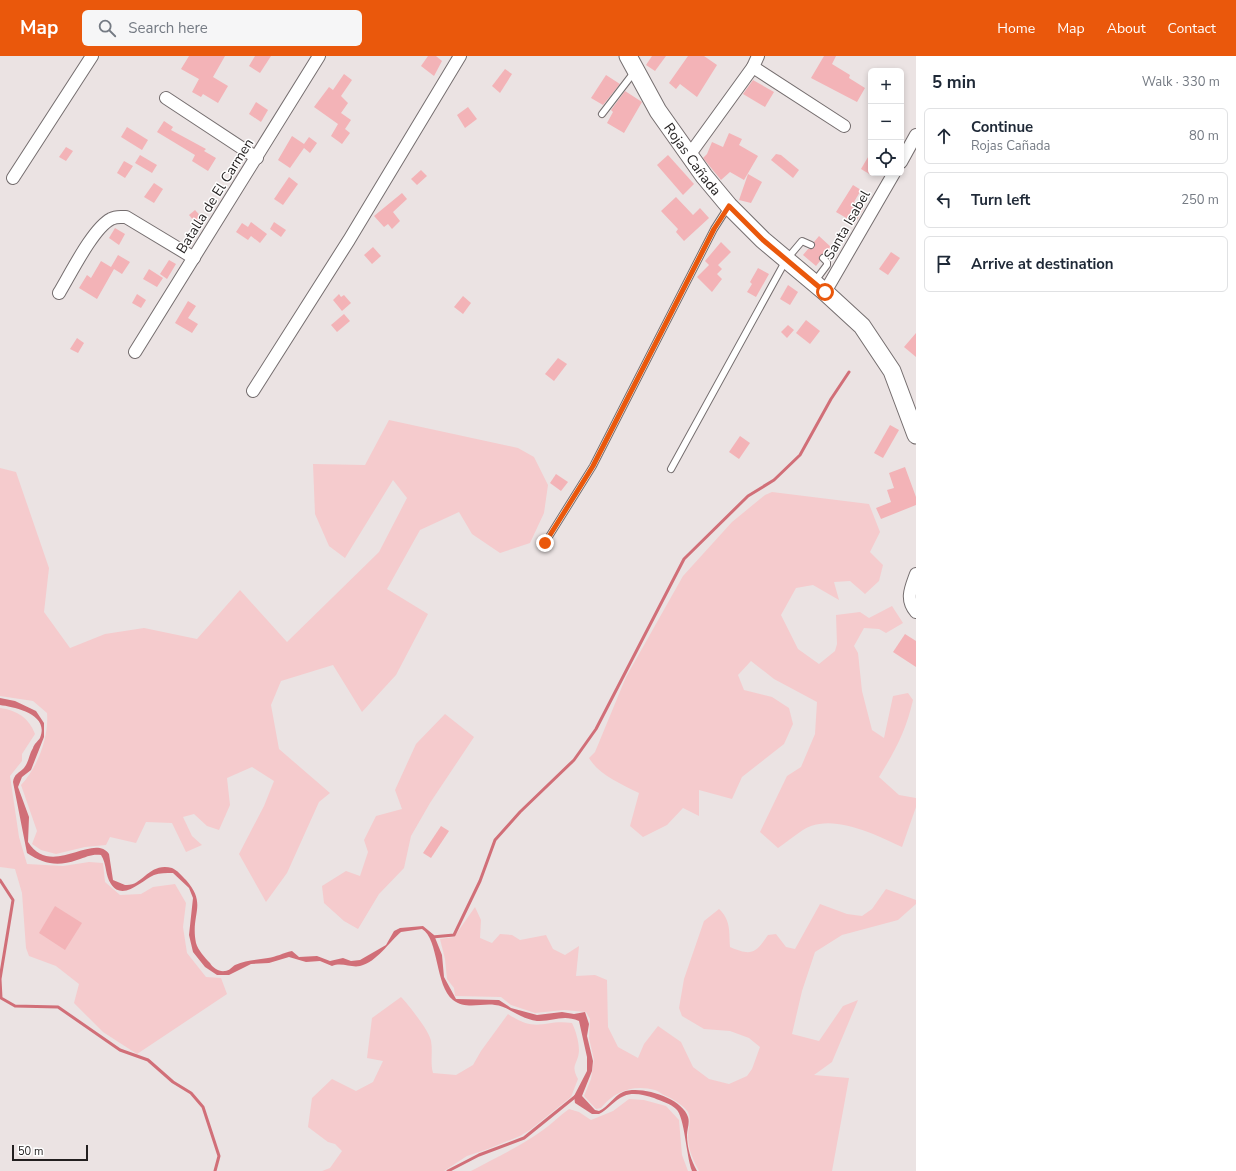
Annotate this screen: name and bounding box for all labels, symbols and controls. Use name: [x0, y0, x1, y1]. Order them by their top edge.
search box: [82, 10, 362, 46]
text: Map: [20, 15, 58, 41]
icon: search: [96, 17, 118, 39]
text: Search here: [128, 18, 208, 38]
text: Home: [997, 19, 1035, 38]
text: Map: [1057, 19, 1085, 38]
text: About: [1107, 19, 1146, 38]
text: Contact: [1168, 19, 1216, 38]
map controls: [868, 68, 904, 176]
button: +: [868, 68, 904, 104]
text: 5 min: [932, 71, 976, 94]
text: Walk · 330 m: [1142, 73, 1220, 91]
button: −: [868, 104, 904, 140]
text: Continue: [971, 117, 1033, 137]
street label: Rojas Cañada: [660, 119, 726, 199]
icon: ahead: [933, 125, 955, 147]
text: 80 m: [1189, 127, 1219, 145]
street label: Batalla de El Carmen: [172, 135, 258, 257]
text: Rojas Cañada: [971, 137, 1051, 155]
button: locate: [868, 140, 904, 176]
street label: Santa Isabel: [819, 186, 875, 263]
icon: left: [933, 189, 955, 211]
text: Turn left: [971, 190, 1030, 210]
text: 250 m: [1181, 191, 1219, 209]
icon: arrive: [933, 253, 955, 275]
text: Arrive at destination: [971, 254, 1114, 274]
route start: [816, 283, 834, 301]
route end: [536, 534, 554, 552]
scale bar: [12, 1143, 88, 1162]
text: 50 m: [18, 1144, 43, 1159]

